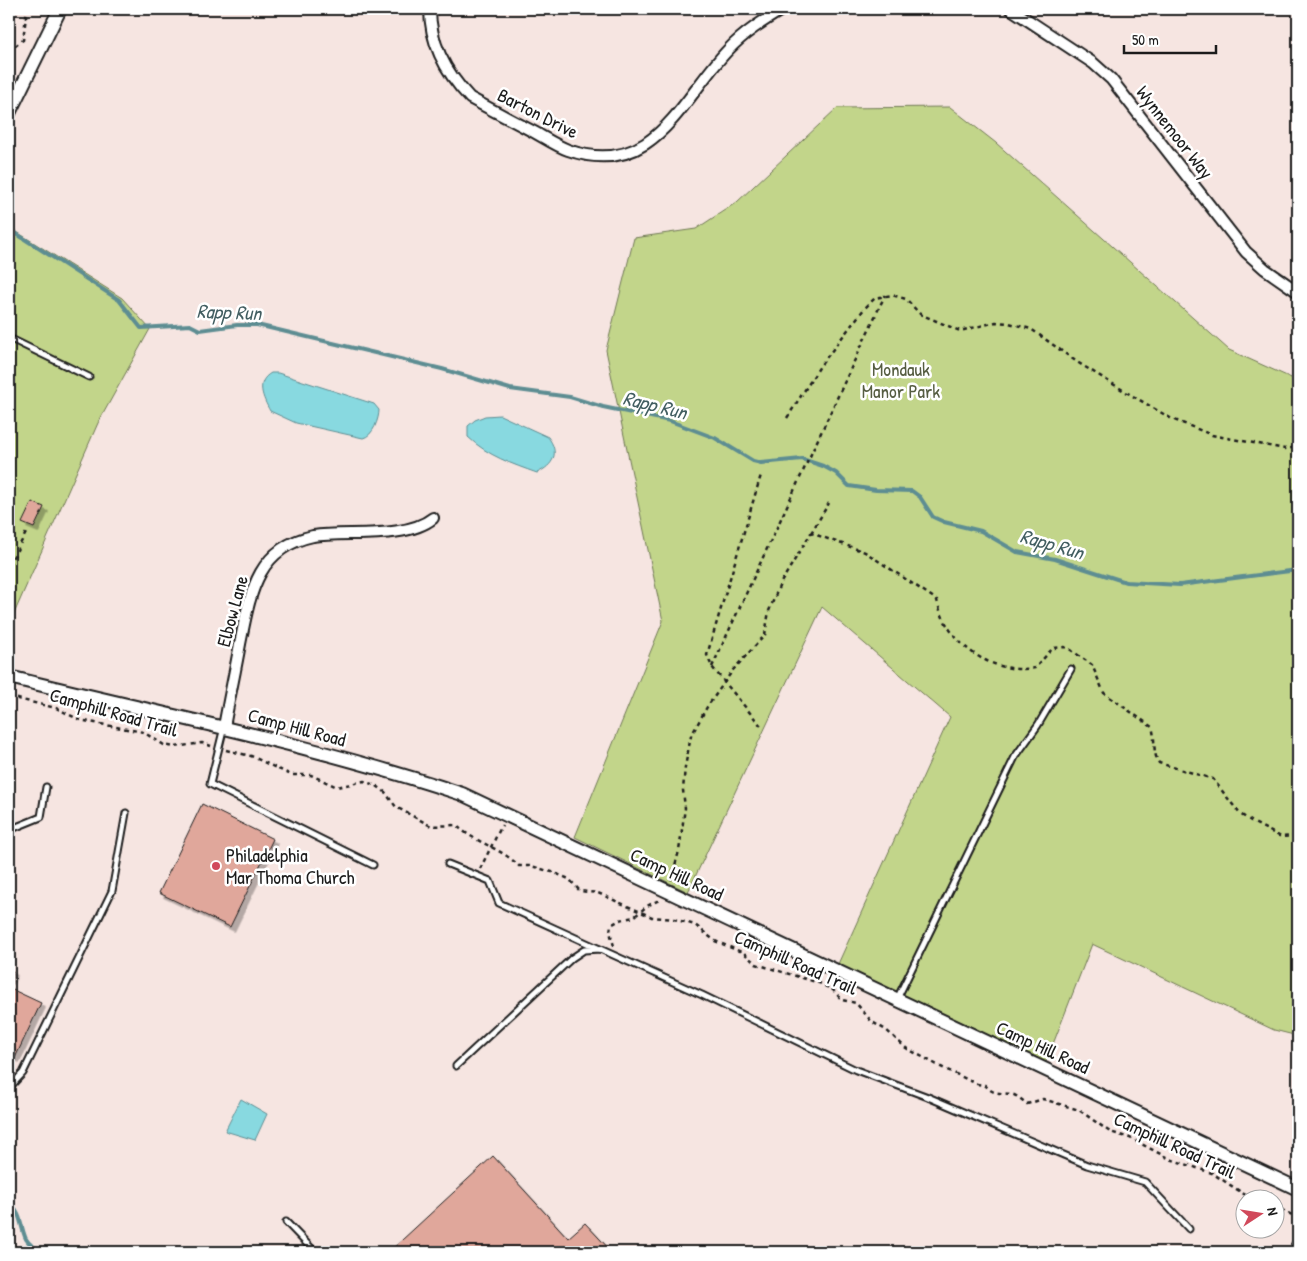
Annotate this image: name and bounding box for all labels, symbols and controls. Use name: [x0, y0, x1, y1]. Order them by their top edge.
scale bar: [1124, 22, 1217, 54]
text: 50 m: [1132, 29, 1159, 50]
street label: Wynnemoor Way: [1130, 80, 1220, 184]
street label: Barton Drive: [493, 82, 583, 145]
water label: Rapp Run: [196, 297, 264, 327]
park label: Mondauk Manor Park: [862, 356, 940, 404]
water label: Rapp Run: [620, 384, 692, 427]
water label: Rapp Run: [1017, 522, 1089, 567]
street label: Elbow Lane: [210, 572, 254, 650]
street label: Camphill Road Trail: [47, 681, 182, 743]
street label: Camp Hill Road: [245, 701, 349, 753]
street label: Camp Hill Road: [626, 841, 728, 907]
place label: Philadelphia Mar Thoma Church: [226, 842, 354, 890]
marker: Philadelphia Mar Thoma Church: [210, 860, 222, 872]
street label: Camphill Road Trail: [730, 923, 863, 1001]
street label: Camp Hill Road: [992, 1014, 1094, 1080]
street label: Camphill Road Trail: [1110, 1105, 1241, 1185]
north arrow: [1234, 1188, 1284, 1238]
text: N: [1263, 1206, 1283, 1217]

